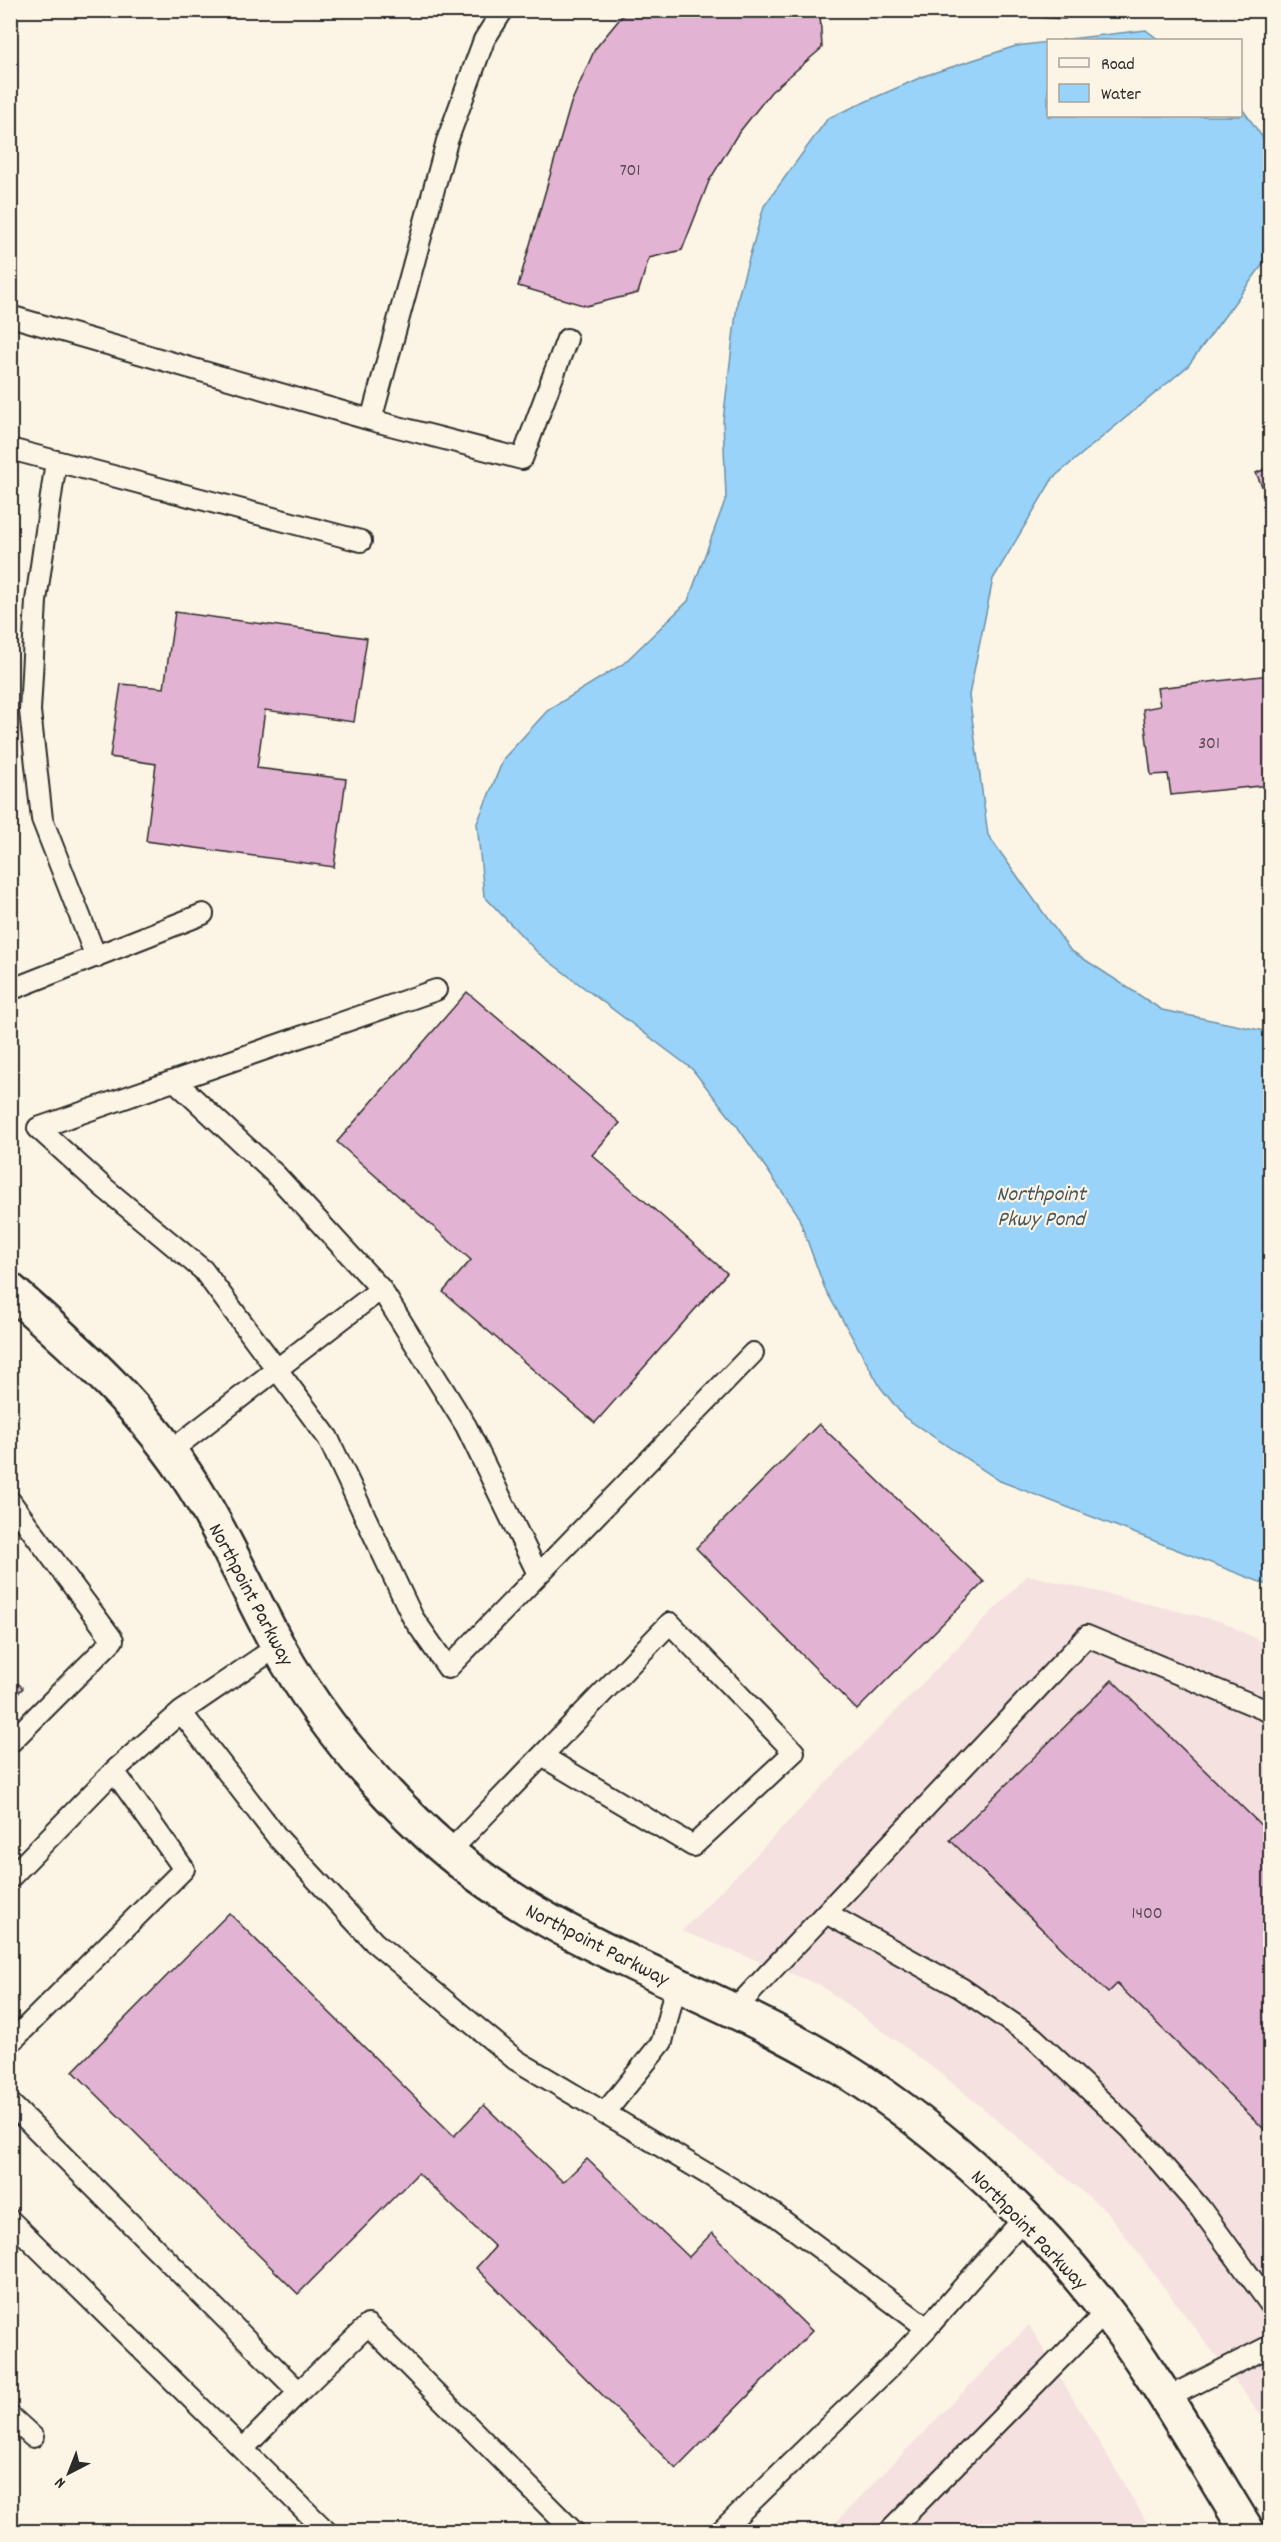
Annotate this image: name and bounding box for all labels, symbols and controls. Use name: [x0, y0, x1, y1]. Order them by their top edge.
legend: [1047, 39, 1242, 117]
text: Road: [1101, 53, 1135, 78]
text: Water: [1101, 83, 1141, 108]
house number: 701: [620, 159, 640, 184]
house number: 301: [1198, 732, 1220, 757]
water label: Northpoint Pkwy Pond: [996, 1180, 1088, 1236]
street label: Northpoint Parkway: [199, 1519, 300, 1672]
street label: Northpoint Parkway: [520, 1898, 674, 1996]
house number: 1400: [1131, 1902, 1163, 1927]
street label: Northpoint Parkway: [962, 2164, 1094, 2299]
north arrow: [39, 2443, 99, 2503]
text: N: [50, 2471, 71, 2493]

